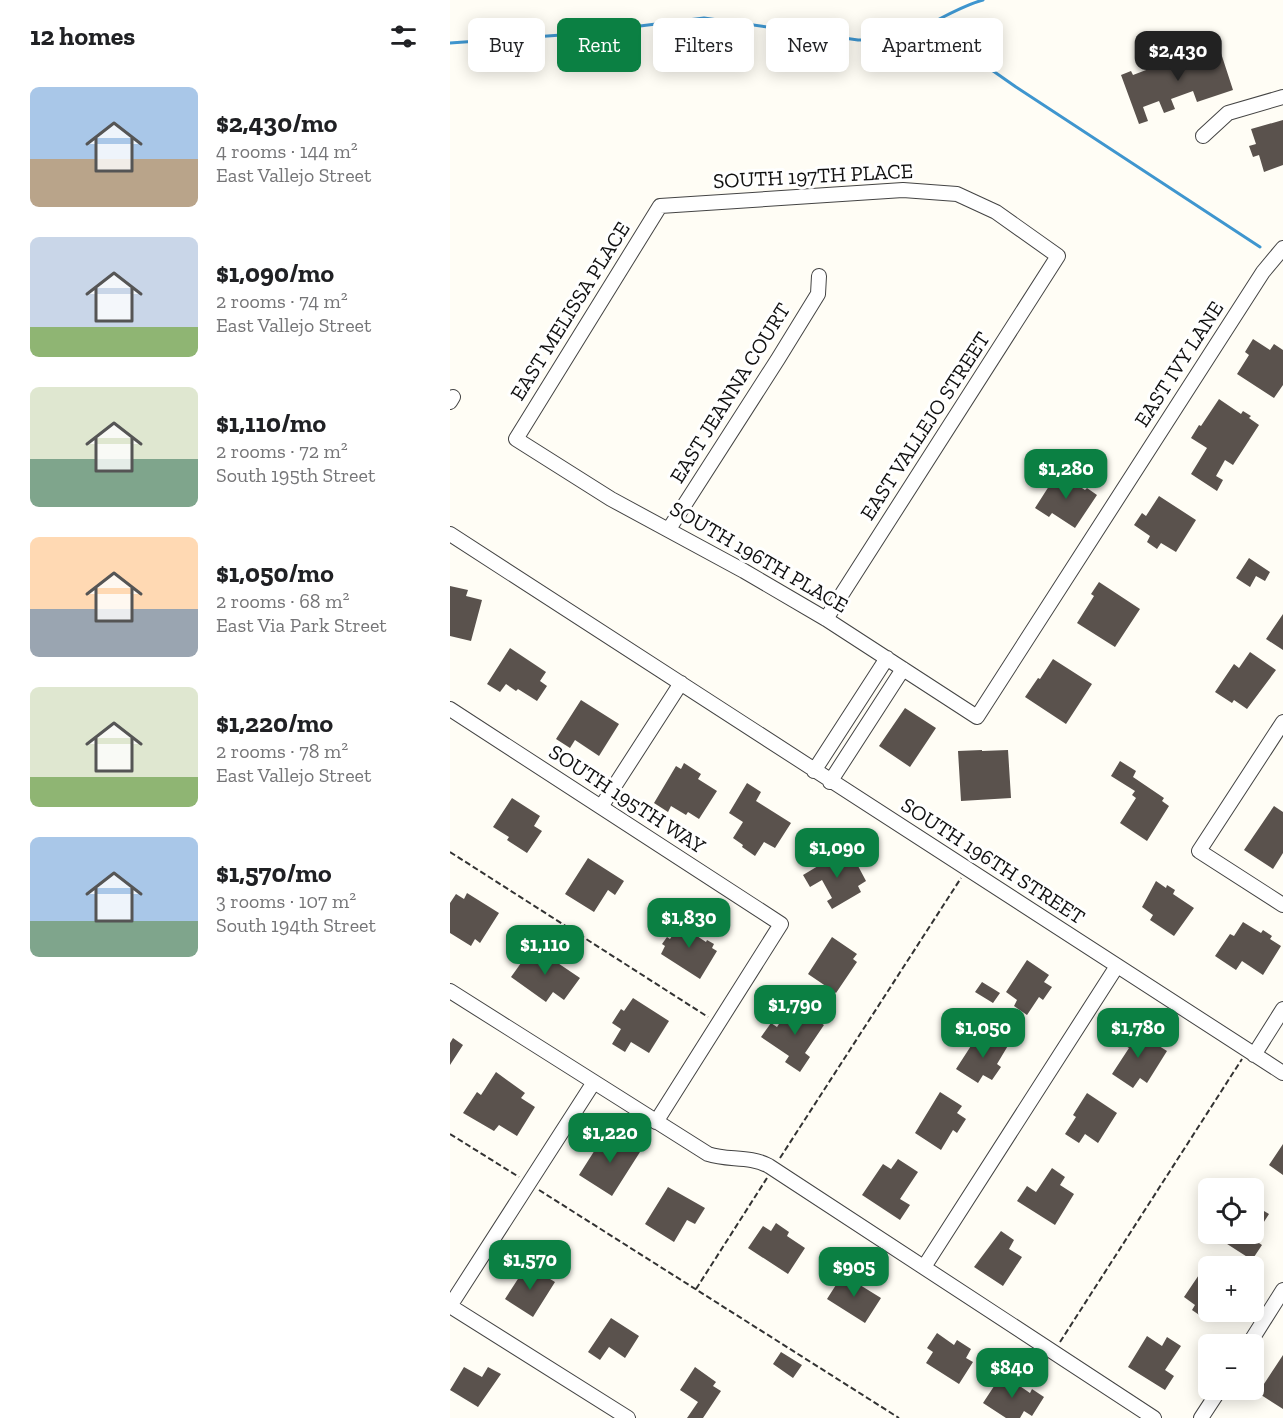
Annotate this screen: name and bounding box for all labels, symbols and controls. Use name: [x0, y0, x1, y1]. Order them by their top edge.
chip: Buy: [468, 18, 545, 72]
chip: Rent: [557, 18, 641, 72]
chip: Filters: [653, 18, 754, 72]
chip: New: [766, 18, 849, 72]
chip: Apartment: [861, 18, 1003, 72]
text: 12 homes: [30, 20, 135, 52]
icon: filters: [387, 20, 420, 53]
pin: $2,430: [1129, 31, 1227, 82]
text: $2,430: [1149, 38, 1207, 62]
text: $2,430/mo: [216, 107, 337, 139]
icon: home: [78, 111, 150, 183]
text: 4 rooms · 144 m²: [216, 139, 358, 163]
street label: SOUTH 197TH PLACE: [712, 158, 914, 193]
text: East Vallejo Street: [216, 163, 371, 187]
street label: EAST MELISSA PLACE: [504, 217, 635, 405]
text: $1,090/mo: [216, 257, 334, 289]
icon: home: [78, 261, 150, 333]
text: 2 rooms · 74 m²: [216, 289, 348, 313]
street label: EAST IVY LANE: [1129, 296, 1228, 431]
street label: EAST JEANNA COURT: [664, 298, 795, 487]
text: East Vallejo Street: [216, 313, 371, 337]
street label: EAST VALLEJO STREET: [854, 327, 995, 524]
text: $1,110/mo: [216, 407, 326, 439]
icon: home: [78, 411, 150, 483]
text: 2 rooms · 72 m²: [216, 439, 348, 463]
pin: $1,280: [1017, 449, 1115, 500]
text: $1,280: [1038, 456, 1094, 480]
text: South 195th Street: [216, 463, 375, 487]
street label: SOUTH 196TH PLACE: [666, 495, 853, 618]
text: $1,050/mo: [216, 557, 334, 589]
icon: home: [78, 561, 150, 633]
text: 2 rooms · 68 m²: [216, 589, 349, 613]
text: East Via Park Street: [216, 613, 387, 637]
text: $1,220/mo: [216, 707, 333, 739]
icon: home: [78, 711, 150, 783]
text: 2 rooms · 78 m²: [216, 739, 348, 763]
street label: SOUTH 195TH WAY: [544, 739, 710, 858]
text: East Vallejo Street: [216, 763, 371, 787]
street label: SOUTH 196TH STREET: [897, 792, 1090, 929]
pin: $1,090: [788, 828, 886, 879]
text: $1,090: [809, 835, 865, 859]
text: $1,570/mo: [216, 857, 332, 889]
icon: home: [78, 861, 150, 933]
text: 3 rooms · 107 m²: [216, 889, 356, 913]
pin: $1,830: [640, 898, 738, 949]
text: $1,830: [661, 905, 717, 929]
text: South 194th Street: [216, 913, 376, 937]
pin: $1,110: [496, 925, 594, 976]
text: $1,110: [520, 932, 570, 956]
pin: $1,790: [746, 985, 844, 1036]
text: $1,790: [768, 992, 822, 1016]
pin: $1,050: [934, 1008, 1032, 1059]
pin: $1,780: [1089, 1008, 1187, 1059]
text: $1,050: [955, 1015, 1011, 1039]
text: $1,780: [1111, 1015, 1165, 1039]
pin: $1,220: [561, 1113, 659, 1164]
text: $1,220: [582, 1120, 638, 1144]
map controls: [1198, 1178, 1264, 1400]
button: locate: [1198, 1178, 1264, 1244]
pin: $1,570: [481, 1240, 579, 1291]
text: $1,570: [503, 1247, 557, 1271]
pin: $905: [818, 1247, 890, 1298]
text: $905: [833, 1254, 875, 1278]
button: +: [1198, 1256, 1264, 1322]
button: −: [1198, 1334, 1264, 1400]
pin: $840: [976, 1348, 1048, 1399]
text: $840: [990, 1355, 1034, 1379]

